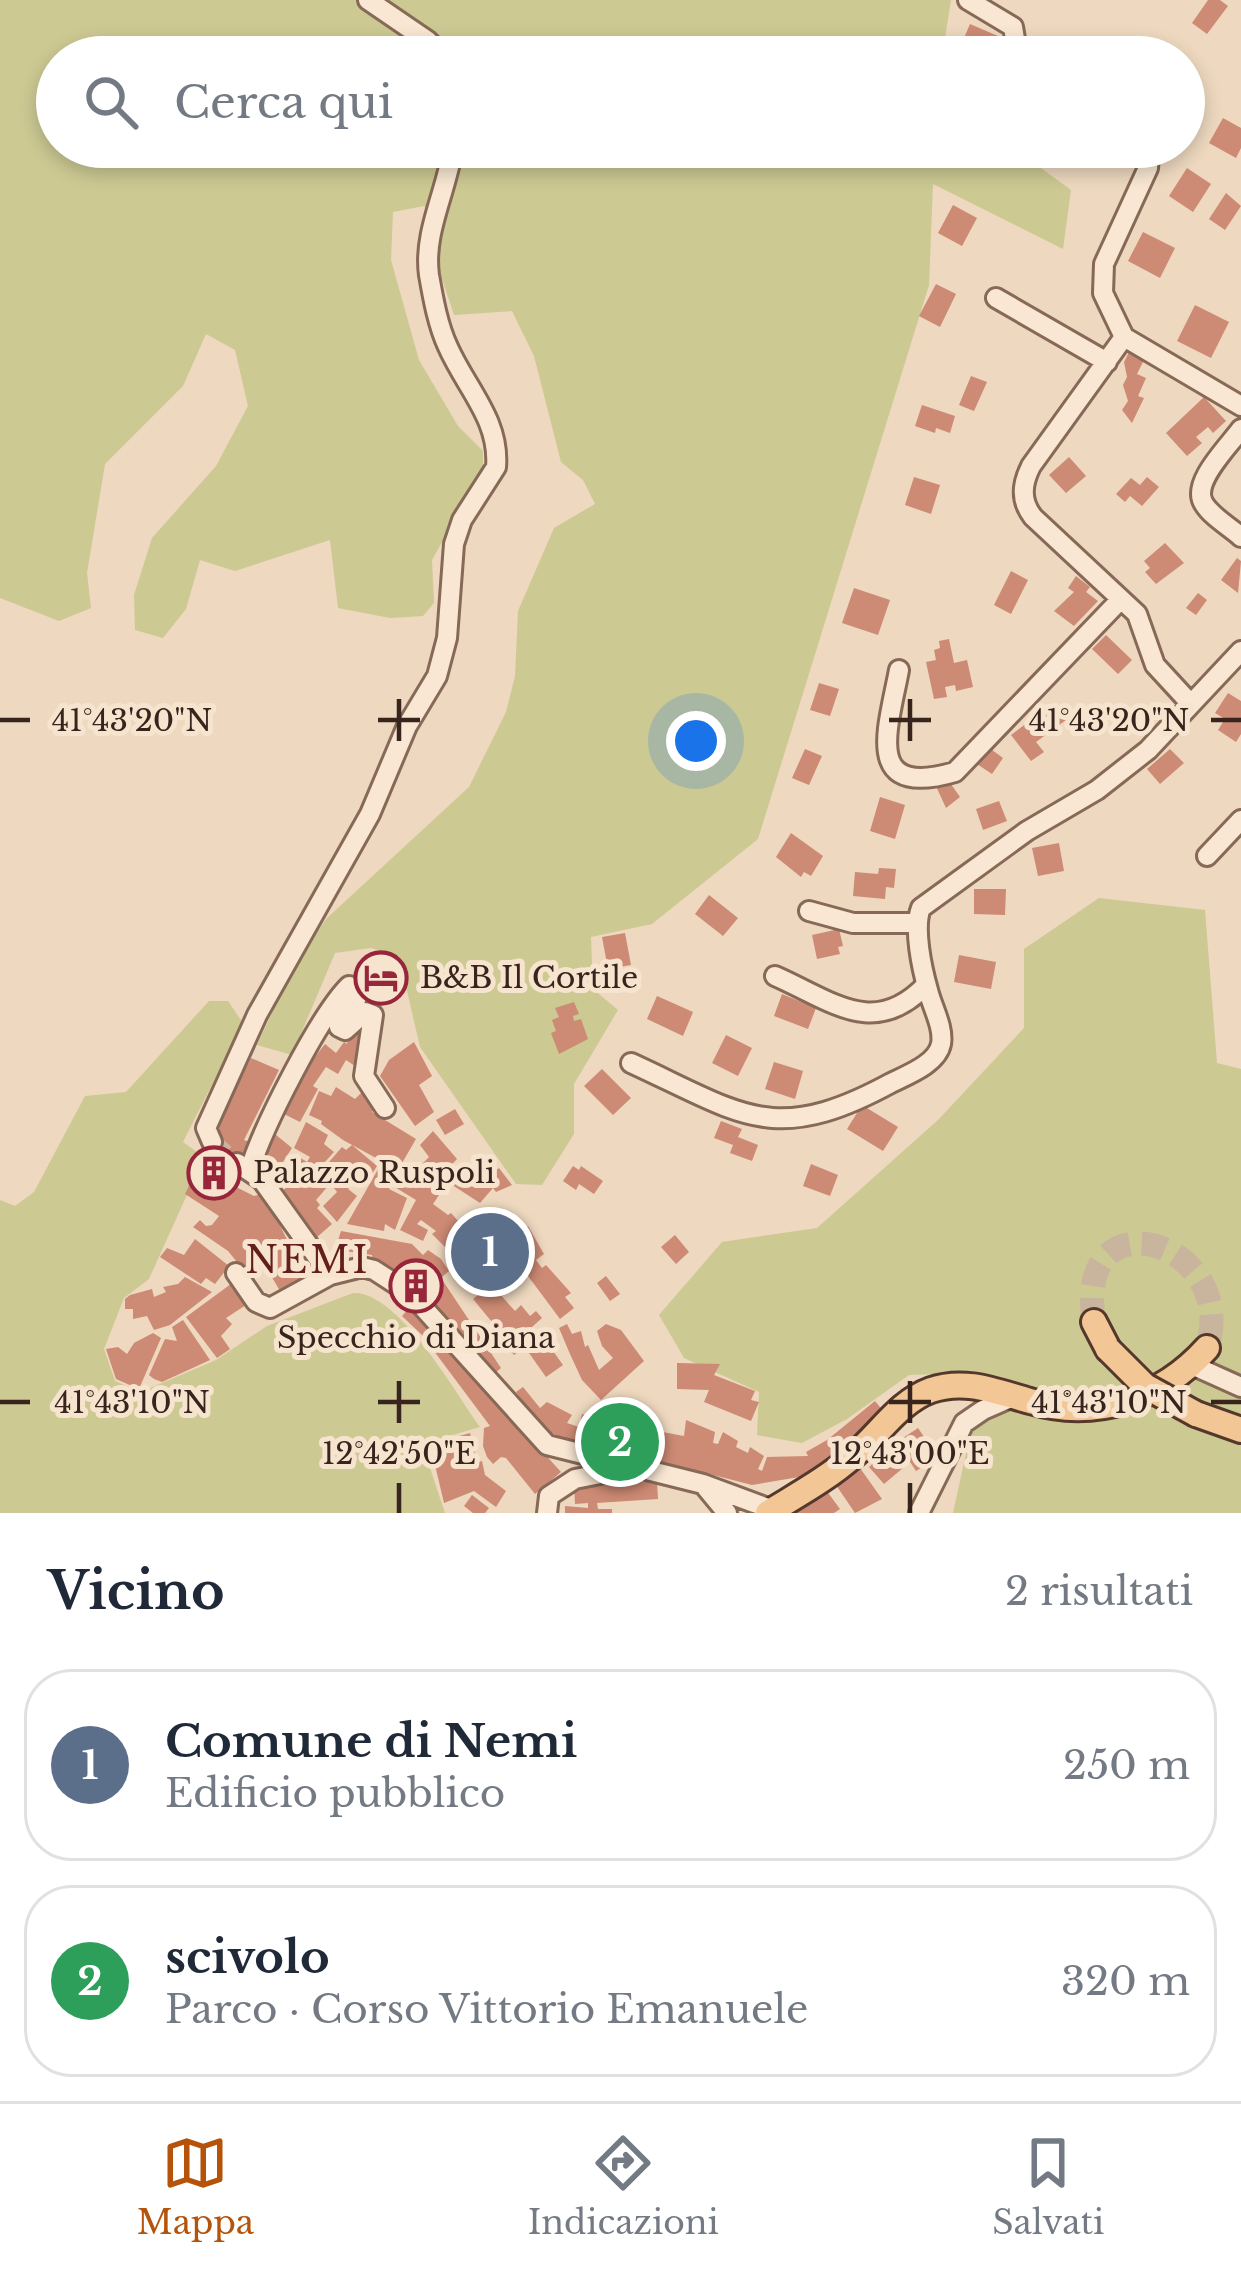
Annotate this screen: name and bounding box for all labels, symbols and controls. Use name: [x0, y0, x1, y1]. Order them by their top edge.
search box: [36, 36, 1205, 168]
icon: search: [78, 69, 144, 135]
text: Cerca qui: [174, 74, 393, 130]
text: 41°43'20"N: [52, 702, 212, 739]
text: 41°43'20"N: [1029, 702, 1189, 739]
your location: [666, 711, 726, 771]
hotel icon: B&B Il Cortile: [353, 950, 409, 1006]
place label: B&B Il Cortile: [420, 959, 638, 996]
building icon: Palazzo Ruspoli: [186, 1145, 242, 1201]
place label: Palazzo Ruspoli: [253, 1154, 495, 1191]
pin: 1: [451, 1207, 529, 1297]
district label: NEMI: [246, 1238, 370, 1283]
building icon: Specchio di Diana: [388, 1258, 444, 1314]
place label: Specchio di Diana: [277, 1319, 555, 1356]
text: 41°43'10"N: [54, 1384, 210, 1421]
text: 41°43'10"N: [1031, 1384, 1187, 1421]
pin: 2: [581, 1397, 659, 1487]
text: 12°42'50"E: [322, 1435, 476, 1472]
text: 12°43'00"E: [830, 1435, 990, 1472]
text: Vicino: [48, 1560, 225, 1623]
text: 2 risultati: [1005, 1567, 1193, 1616]
text: Comune di Nemi: [165, 1713, 577, 1769]
text: 1: [81, 1741, 99, 1790]
text: 250 m: [1063, 1741, 1190, 1790]
text: Edificio pubblico: [165, 1769, 505, 1818]
text: scivolo: [165, 1929, 330, 1985]
text: 2: [77, 1957, 103, 2006]
text: 320 m: [1061, 1957, 1190, 2006]
text: Parco · Corso Vittorio Emanuele: [165, 1985, 808, 2034]
tab: Mappa: [137, 2130, 254, 2243]
tab: Indicazioni: [528, 2130, 719, 2243]
tab: Salvati: [992, 2130, 1104, 2243]

